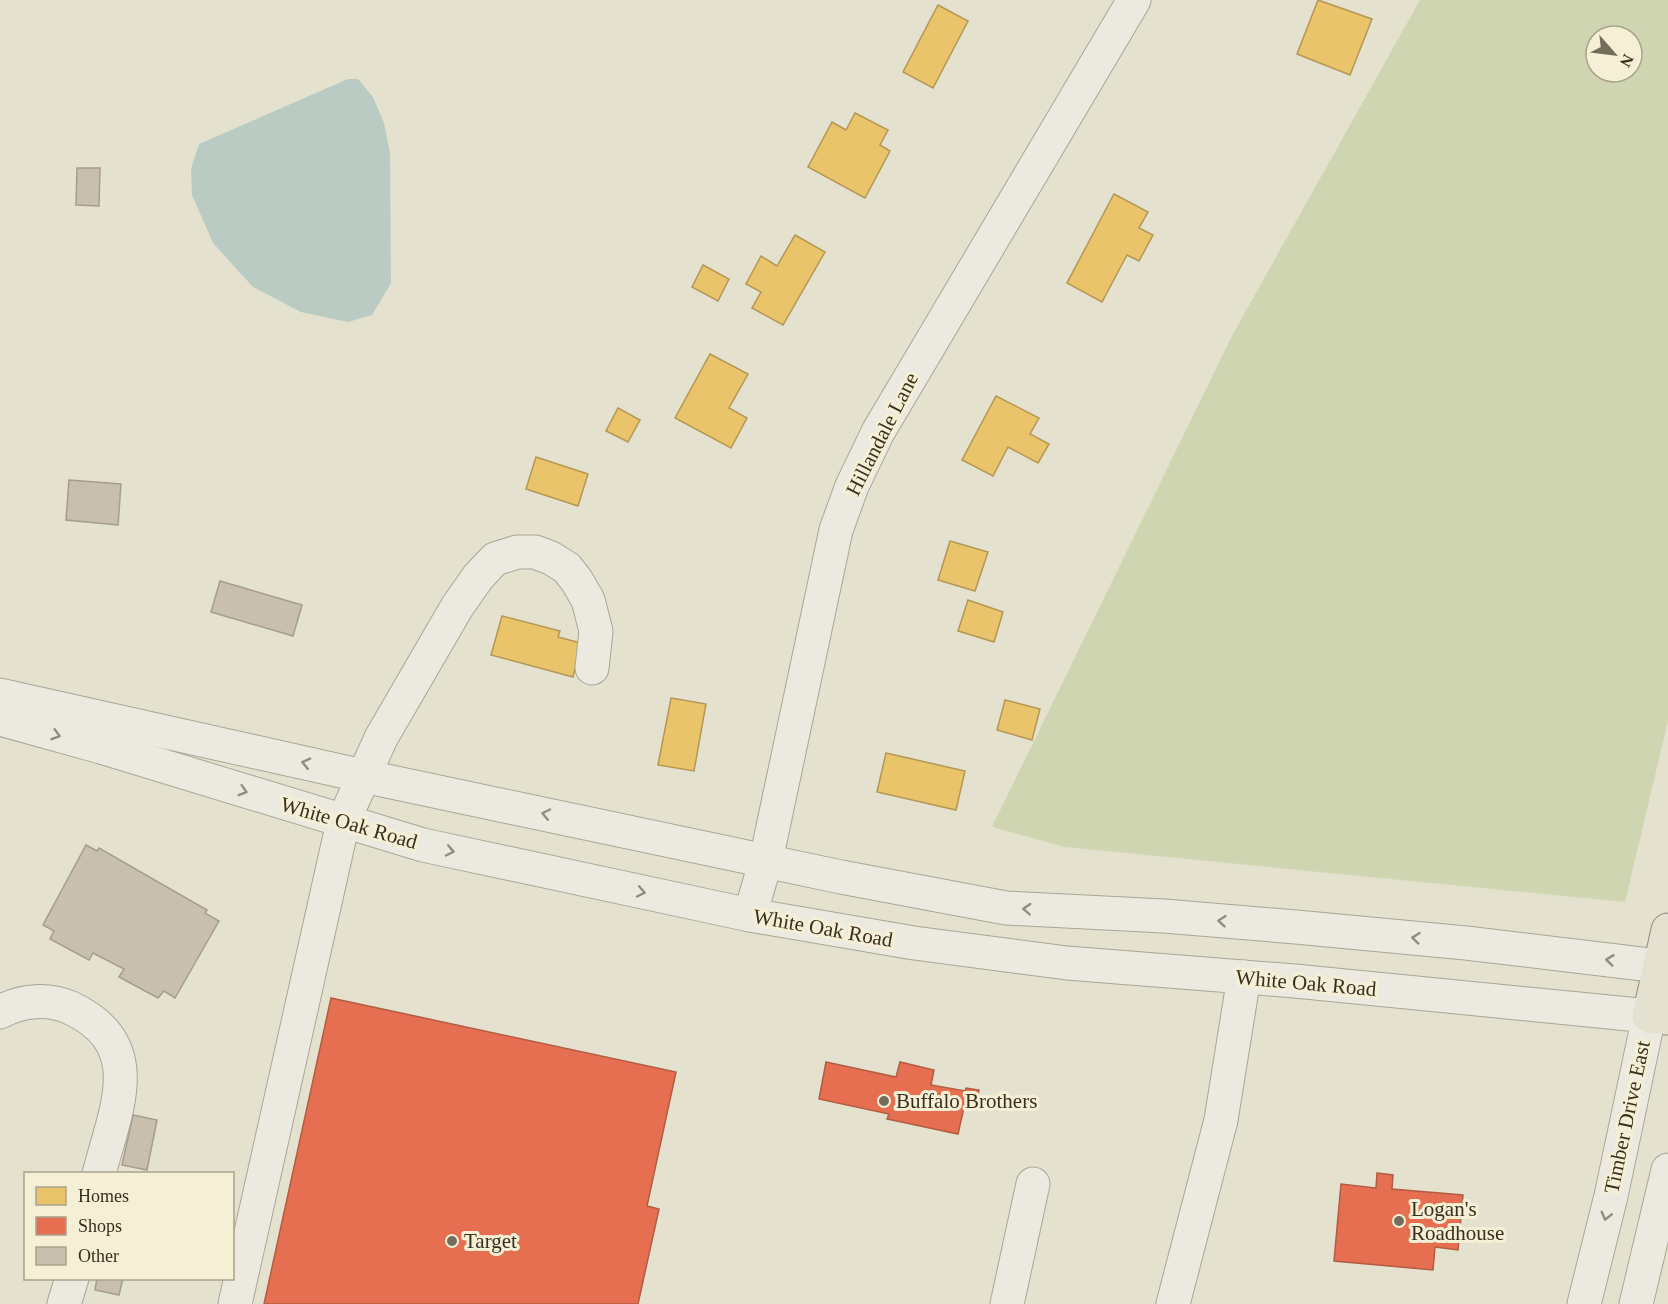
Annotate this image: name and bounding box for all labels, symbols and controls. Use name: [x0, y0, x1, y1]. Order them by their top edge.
north arrow: [1584, 24, 1644, 84]
text: N: [1616, 52, 1637, 70]
street label: Hillandale Lane: [841, 369, 923, 499]
one-way arrow: [51, 727, 61, 740]
one-way arrow: [301, 758, 311, 771]
one-way arrow: [237, 784, 248, 796]
street label: White Oak Road: [278, 792, 421, 854]
one-way arrow: [541, 808, 551, 821]
one-way arrow: [445, 844, 455, 857]
one-way arrow: [636, 885, 646, 898]
one-way arrow: [1023, 903, 1032, 916]
street label: White Oak Road: [751, 904, 895, 952]
one-way arrow: [1217, 914, 1226, 927]
one-way arrow: [1412, 932, 1421, 945]
one-way arrow: [1605, 955, 1614, 967]
street label: White Oak Road: [1235, 965, 1378, 1001]
street label: Timber Drive East: [1599, 1038, 1655, 1196]
place label: Buffalo Brothers: [896, 1089, 1037, 1113]
marker: Buffalo Brothers: [877, 1094, 891, 1108]
legend: [24, 1172, 234, 1280]
text: Homes: [78, 1186, 129, 1206]
place label: Logan's Roadhouse: [1411, 1197, 1504, 1245]
one-way arrow: [1600, 1211, 1613, 1221]
marker: Logan's Roadhouse: [1392, 1214, 1406, 1228]
text: Shops: [78, 1216, 122, 1236]
place label: Target: [464, 1229, 517, 1253]
marker: Target: [445, 1234, 459, 1248]
text: Other: [78, 1246, 119, 1266]

